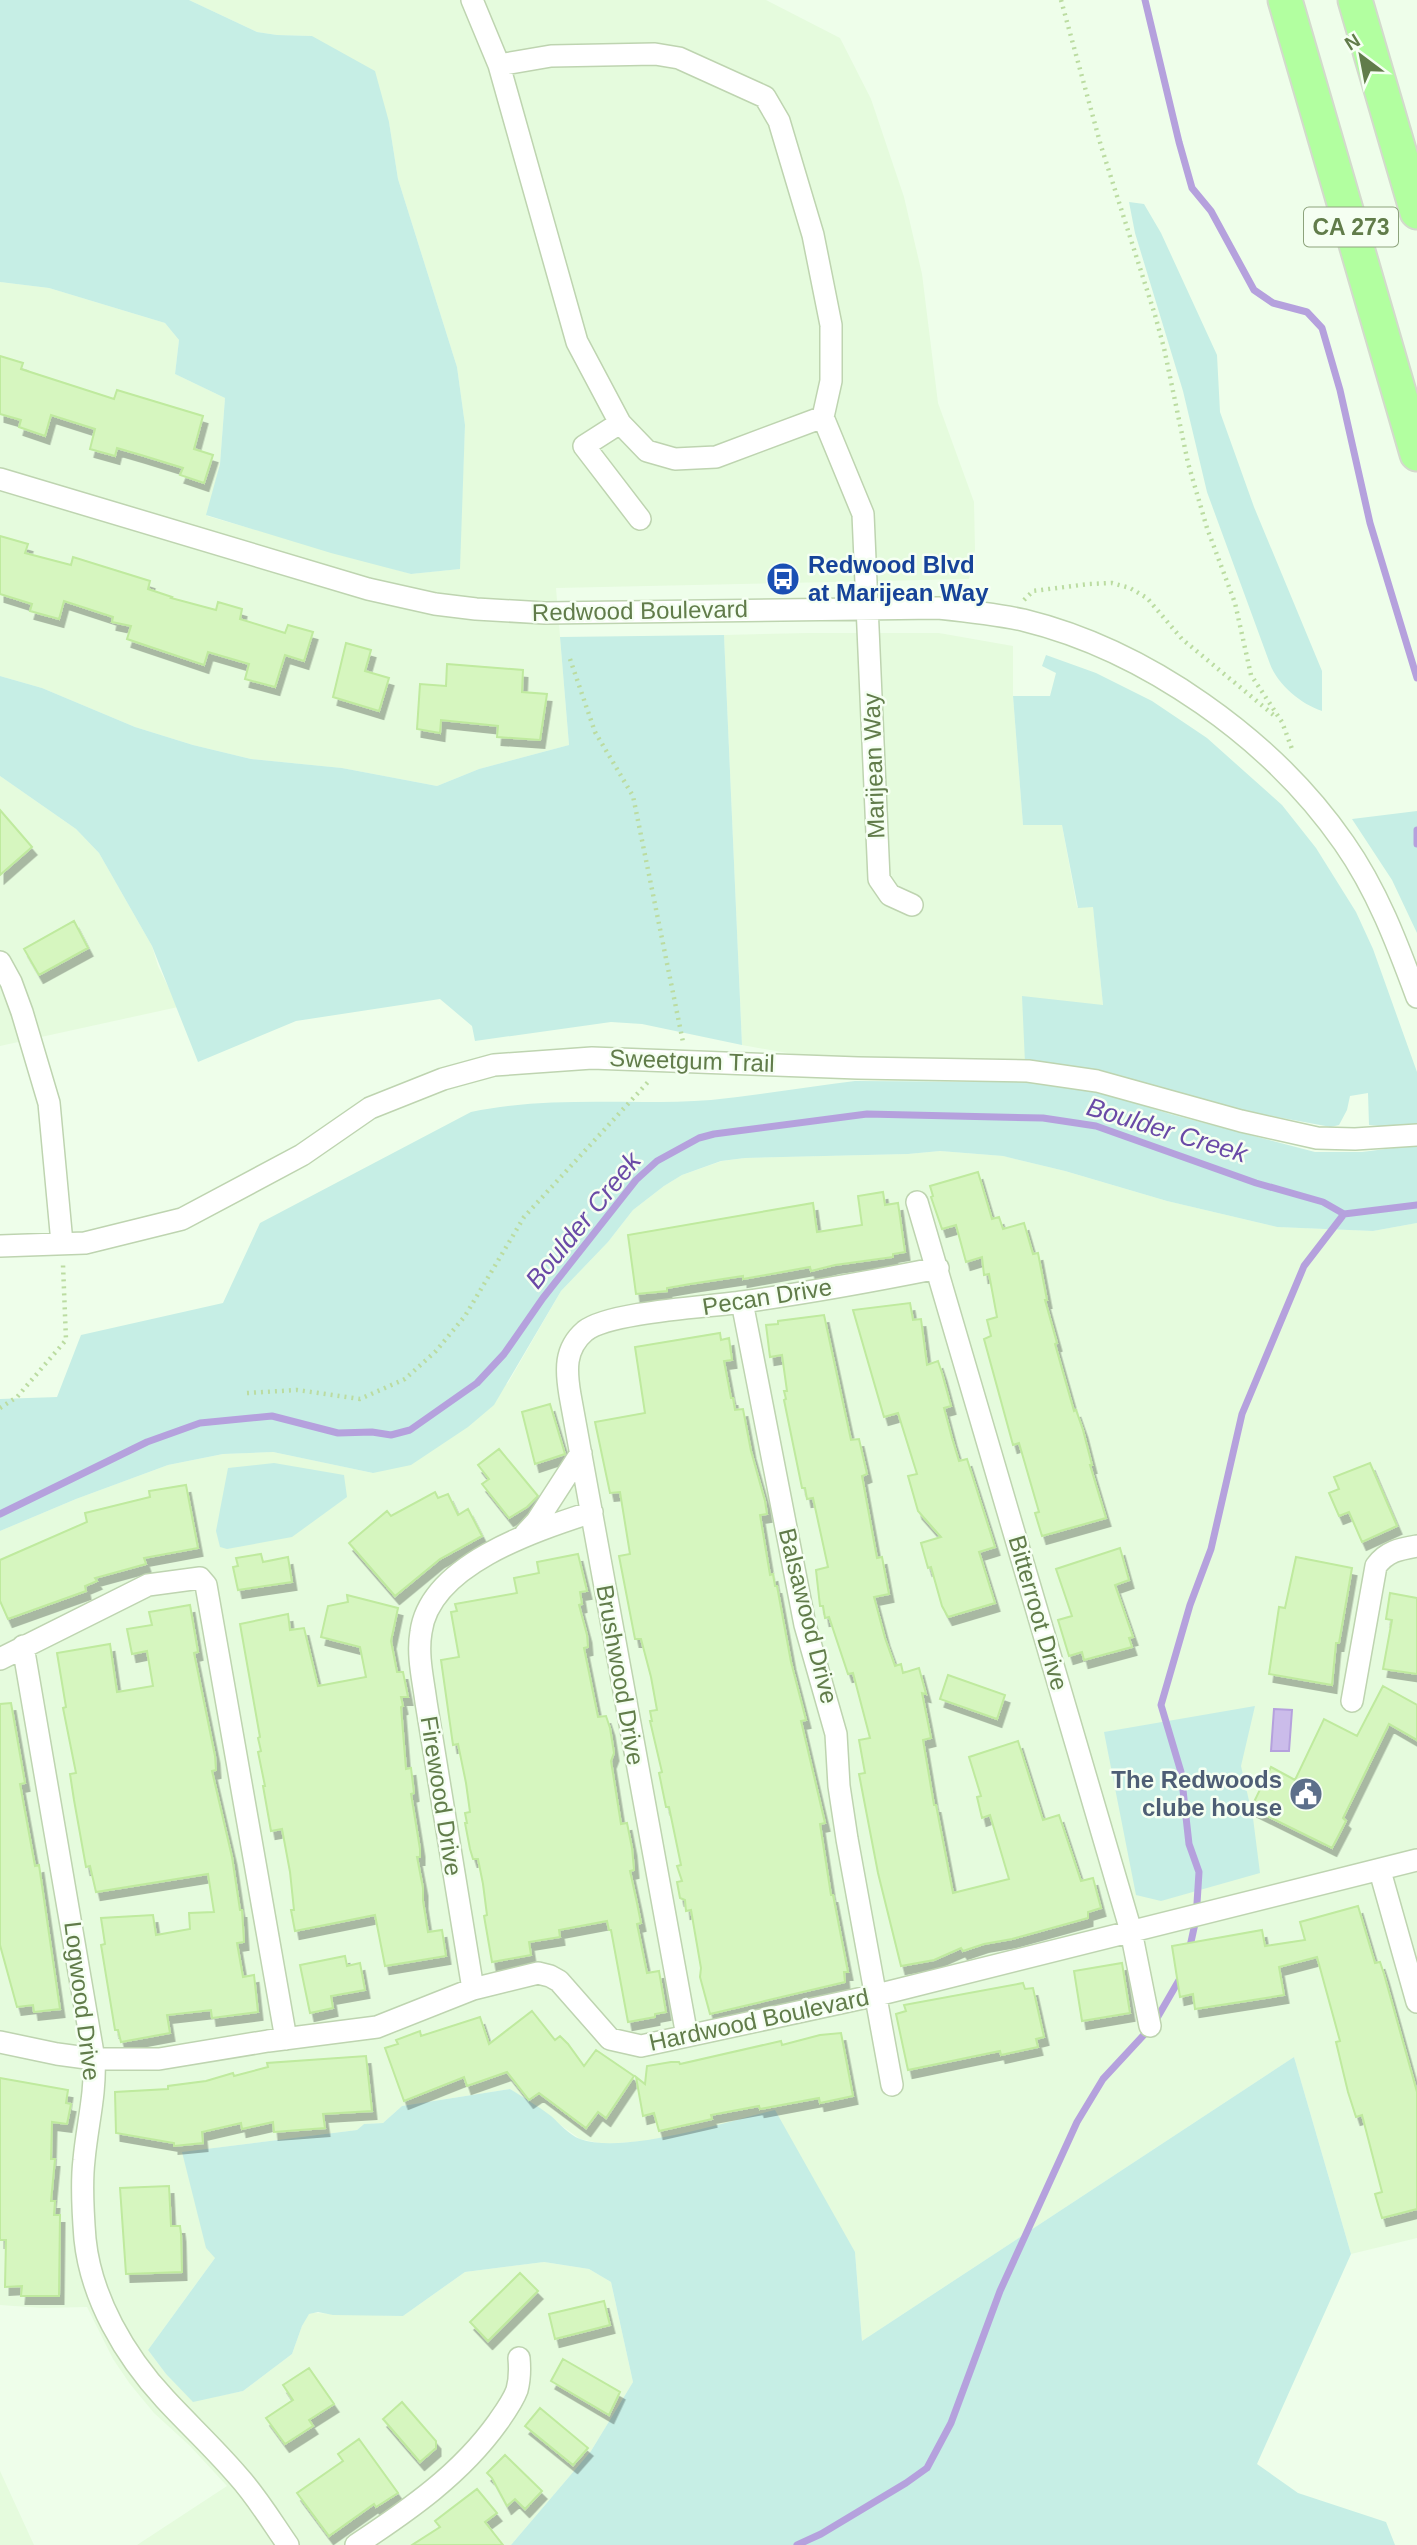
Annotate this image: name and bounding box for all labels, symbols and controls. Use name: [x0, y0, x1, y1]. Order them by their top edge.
north arrow: [1326, 21, 1396, 91]
text: N: [1341, 29, 1364, 55]
road number: CA 273: [1304, 208, 1398, 246]
place label: Redwood Blvd at Marijean Way: [808, 551, 989, 606]
bus stop icon: Redwood Blvd at Marijean Way: [764, 560, 802, 598]
street label: Redwood Boulevard: [532, 595, 748, 626]
street label: Marijean Way: [857, 693, 890, 839]
street label: Sweetgum Trail: [609, 1044, 775, 1077]
water label: Boulder Creek: [1083, 1091, 1253, 1169]
water label: Boulder Creek: [519, 1144, 648, 1294]
street label: Pecan Drive: [700, 1273, 834, 1320]
street label: Balsawood Drive: [774, 1525, 843, 1707]
street label: Bitterroot Drive: [1003, 1532, 1074, 1694]
street label: Brushwood Drive: [591, 1583, 650, 1767]
street label: Firewood Drive: [416, 1714, 467, 1878]
place label: The Redwoods clube house: [1111, 1766, 1282, 1821]
public building icon: The Redwoods clube house: [1287, 1775, 1325, 1813]
street label: Logwood Drive: [59, 1920, 106, 2082]
street label: Hardwood Boulevard: [646, 1983, 871, 2056]

